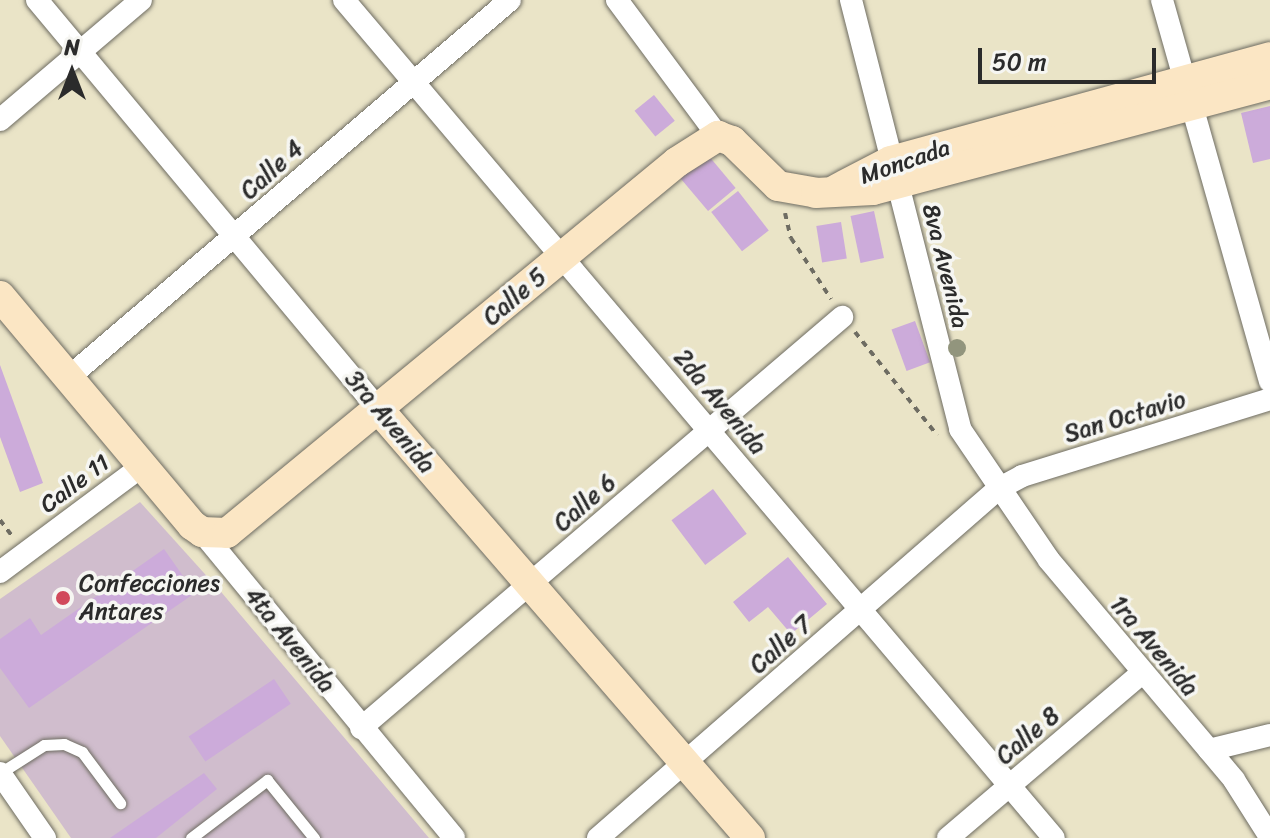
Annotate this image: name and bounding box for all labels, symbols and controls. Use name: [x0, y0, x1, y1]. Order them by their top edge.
text: N: [64, 28, 80, 67]
north arrow: [32, 32, 112, 112]
scale bar: [982, 32, 1160, 82]
text: 50 m: [992, 41, 1047, 83]
street label: Moncada: [856, 133, 954, 191]
street label: Calle 4: [235, 134, 309, 206]
street label: 8va Avenida: [916, 201, 974, 331]
street label: Calle 5: [477, 262, 553, 332]
street label: 2da Avenida: [668, 344, 772, 460]
street label: 3ra Avenida: [339, 365, 441, 479]
street label: San Octavio: [1061, 385, 1189, 449]
street label: Calle 11: [34, 448, 116, 520]
street label: Calle 6: [548, 468, 622, 538]
place label: Confecciones Antares: [79, 570, 220, 626]
street label: 4ta Avenida: [239, 581, 341, 699]
marker: Confecciones Antares: [54, 589, 72, 607]
street label: 1ra Avenida: [1104, 590, 1204, 702]
street label: Calle 7: [744, 610, 818, 680]
street label: Calle 8: [990, 701, 1066, 771]

